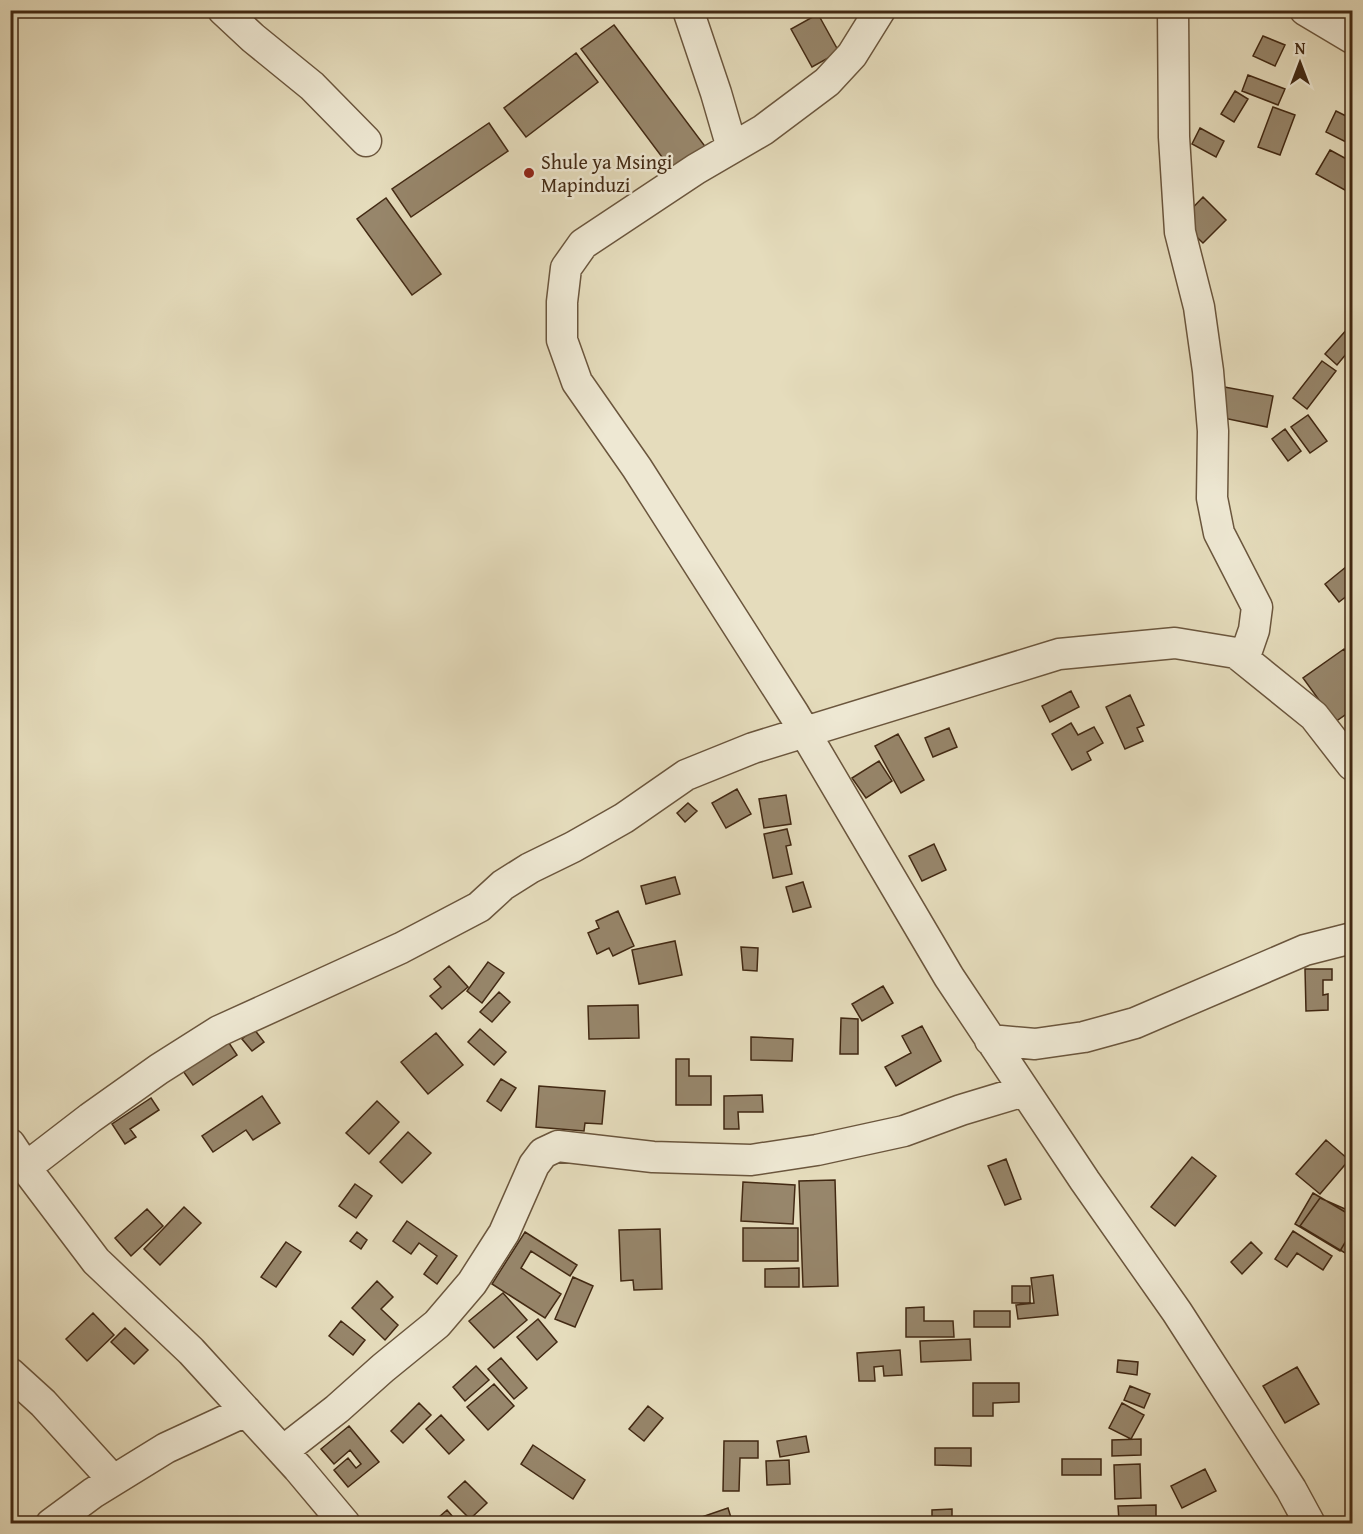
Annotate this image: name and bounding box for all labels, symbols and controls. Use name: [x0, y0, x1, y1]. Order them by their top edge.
north arrow: [1270, 33, 1330, 93]
text: N: [1295, 36, 1306, 60]
place label: Shule ya Msingi Mapinduzi: [541, 147, 673, 199]
marker: Shule ya Msingi Mapinduzi: [522, 166, 536, 180]

